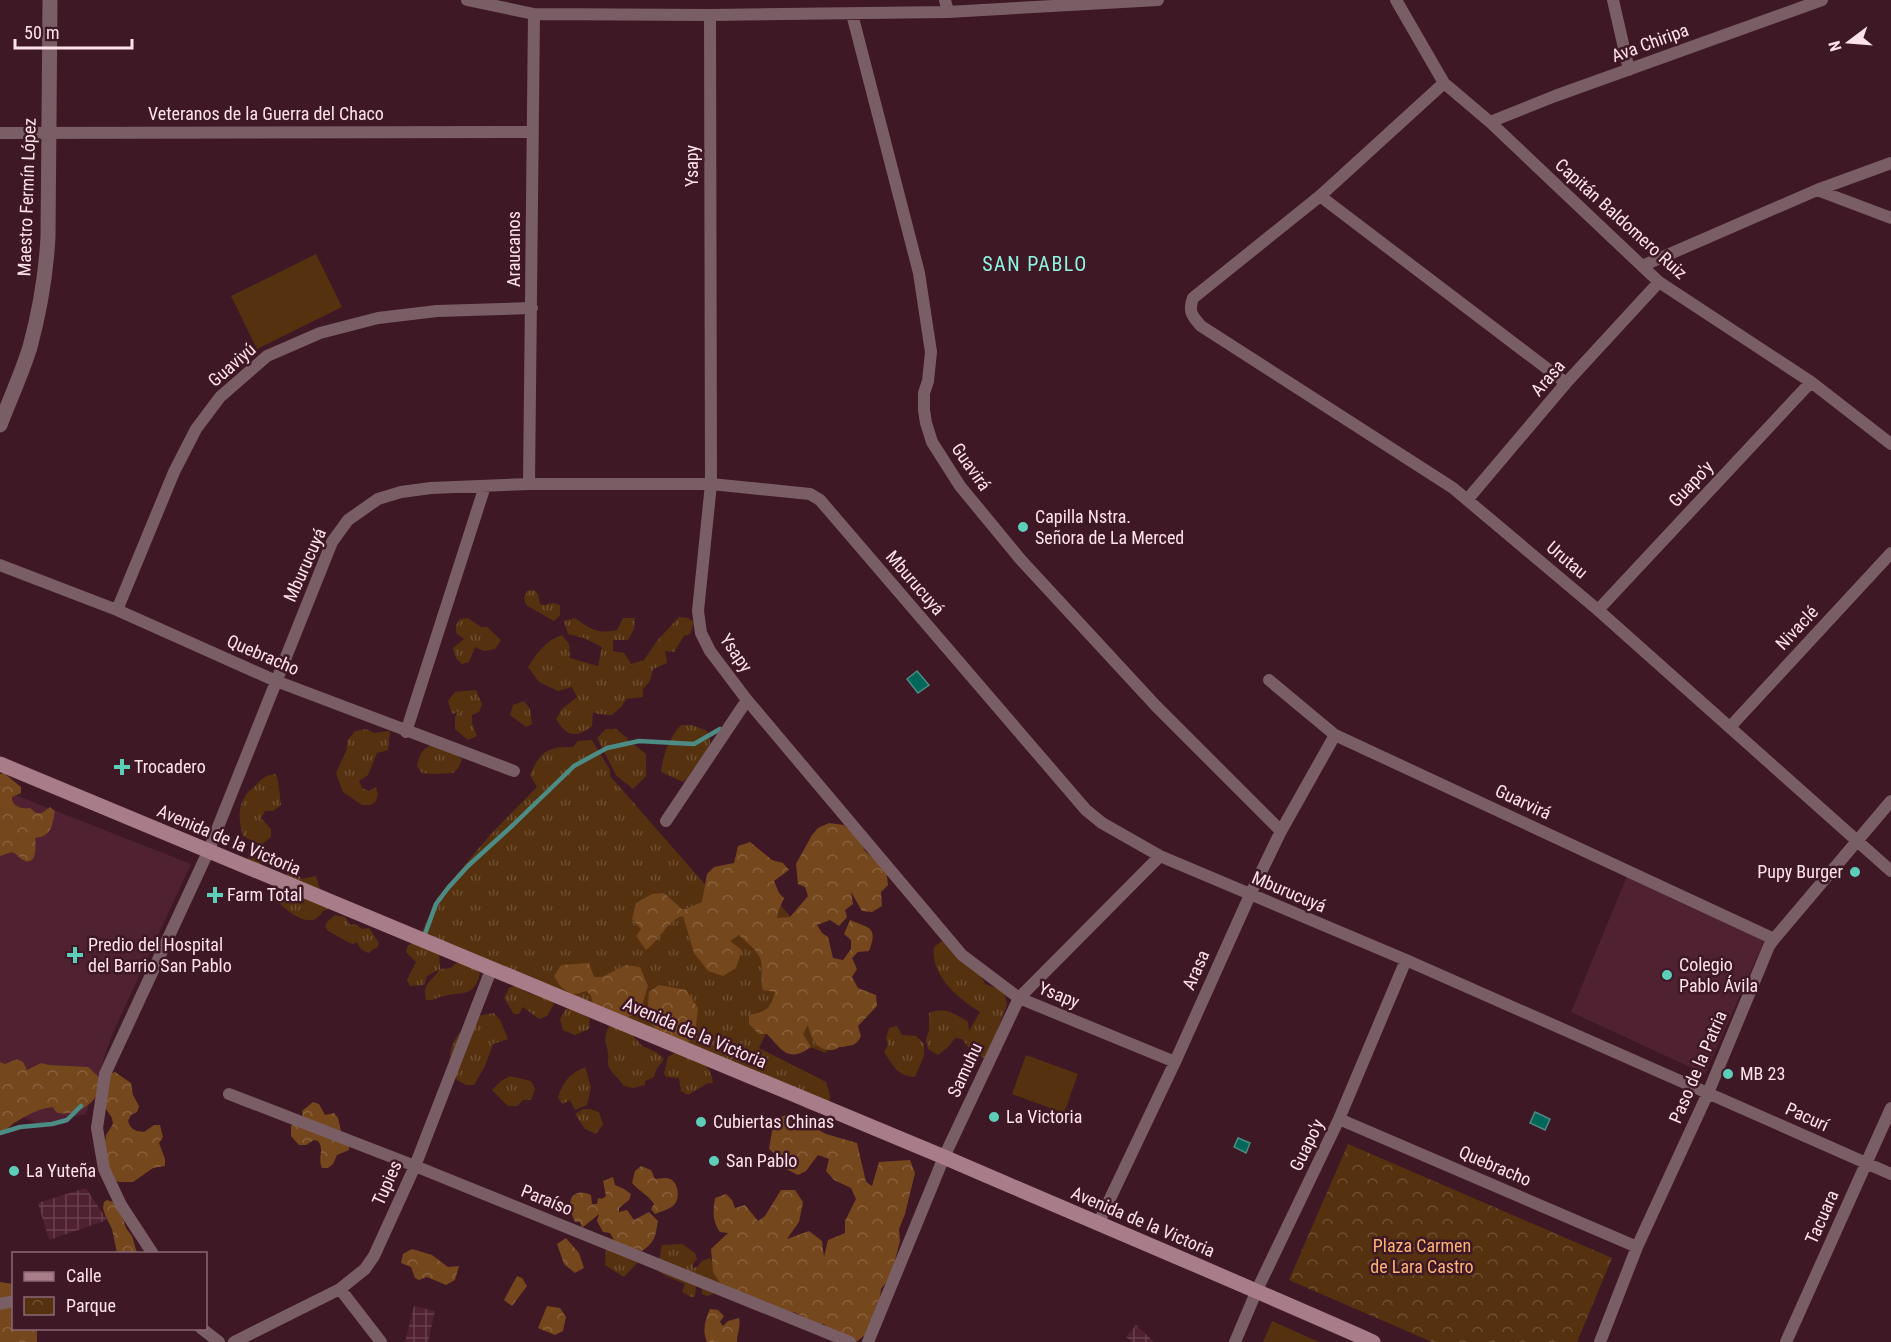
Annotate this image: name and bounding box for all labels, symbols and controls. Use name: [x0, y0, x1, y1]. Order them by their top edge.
scale bar: [15, 12, 132, 50]
north arrow: [1819, 12, 1879, 72]
street label: Ava Chiripa: [1608, 19, 1691, 66]
text: 50 m: [24, 22, 59, 43]
text: N: [1825, 39, 1846, 53]
street label: Veteranos de la Guerra del Chaco: [148, 103, 384, 124]
street label: Maestro Fermín López: [13, 117, 40, 277]
street label: Ysapy: [681, 144, 702, 187]
street label: Capitán Baldomero Ruiz: [1551, 154, 1692, 283]
street label: Araucanos: [503, 211, 524, 287]
district label: SAN PABLO: [982, 252, 1088, 276]
street label: Guaviyú: [204, 338, 260, 391]
street label: Arasa: [1526, 355, 1569, 400]
street label: Guavirá: [947, 439, 995, 495]
street label: Guapo'y: [1664, 456, 1718, 511]
place label: Capilla Nstra. Señora de La Merced: [1035, 506, 1184, 548]
marker: Capilla Nstra. Señora de La Merced: [1016, 520, 1030, 534]
street label: Mburucuyá: [279, 525, 330, 605]
street label: Urutau: [1543, 536, 1592, 583]
street label: Mburucuyá: [882, 546, 949, 619]
street label: Nivaclé: [1771, 601, 1822, 654]
street label: Ysapy: [716, 629, 757, 676]
street label: Quebracho: [224, 630, 303, 679]
place label: Trocadero: [134, 756, 206, 777]
marker: Trocadero: [115, 760, 129, 774]
street label: Guarvirá: [1492, 780, 1554, 824]
street label: Avenida de la Victoria: [154, 800, 304, 879]
place label: Pupy Burger: [1757, 861, 1844, 882]
marker: Pupy Burger: [1848, 865, 1862, 879]
street label: Mburucuyá: [1249, 867, 1329, 917]
place label: Farm Total: [227, 884, 302, 905]
marker: Farm Total: [208, 888, 222, 902]
place label: Predio del Hospital del Barrio San Pablo: [88, 934, 232, 976]
marker: Predio del Hospital del Barrio San Pablo: [66, 946, 84, 964]
street label: Arasa: [1178, 947, 1213, 993]
place label: Colegio Pablo Ávila: [1679, 954, 1758, 996]
marker: Colegio Pablo Ávila: [1660, 968, 1674, 982]
street label: Ysapy: [1036, 977, 1083, 1012]
street label: Avenida de la Victoria: [620, 993, 770, 1072]
street label: Paso de la Patria: [1664, 1007, 1731, 1126]
street label: Samuhu: [943, 1039, 986, 1100]
place label: MB 23: [1740, 1063, 1785, 1084]
marker: MB 23: [1721, 1067, 1735, 1081]
street label: Pacurí: [1782, 1098, 1833, 1136]
place label: La Victoria: [1006, 1106, 1082, 1127]
marker: La Victoria: [987, 1110, 1001, 1124]
place label: Cubiertas Chinas: [713, 1111, 834, 1132]
marker: Cubiertas Chinas: [694, 1115, 708, 1129]
street label: Guapo'y: [1285, 1115, 1328, 1174]
street label: Quebracho: [1456, 1141, 1535, 1190]
place label: San Pablo: [726, 1150, 797, 1171]
marker: San Pablo: [707, 1154, 721, 1168]
street label: Tupies: [367, 1157, 406, 1208]
place label: La Yuteña: [26, 1160, 96, 1181]
marker: La Yuteña: [7, 1164, 21, 1178]
street label: Paraíso: [518, 1180, 576, 1219]
street label: Avenida de la Victoria: [1068, 1182, 1218, 1261]
street label: Tacuara: [1800, 1187, 1843, 1247]
park label: Plaza Carmen de Lara Castro: [1370, 1235, 1474, 1277]
legend: [12, 1252, 207, 1330]
text: Calle: [66, 1265, 102, 1286]
text: Parque: [66, 1295, 116, 1316]

